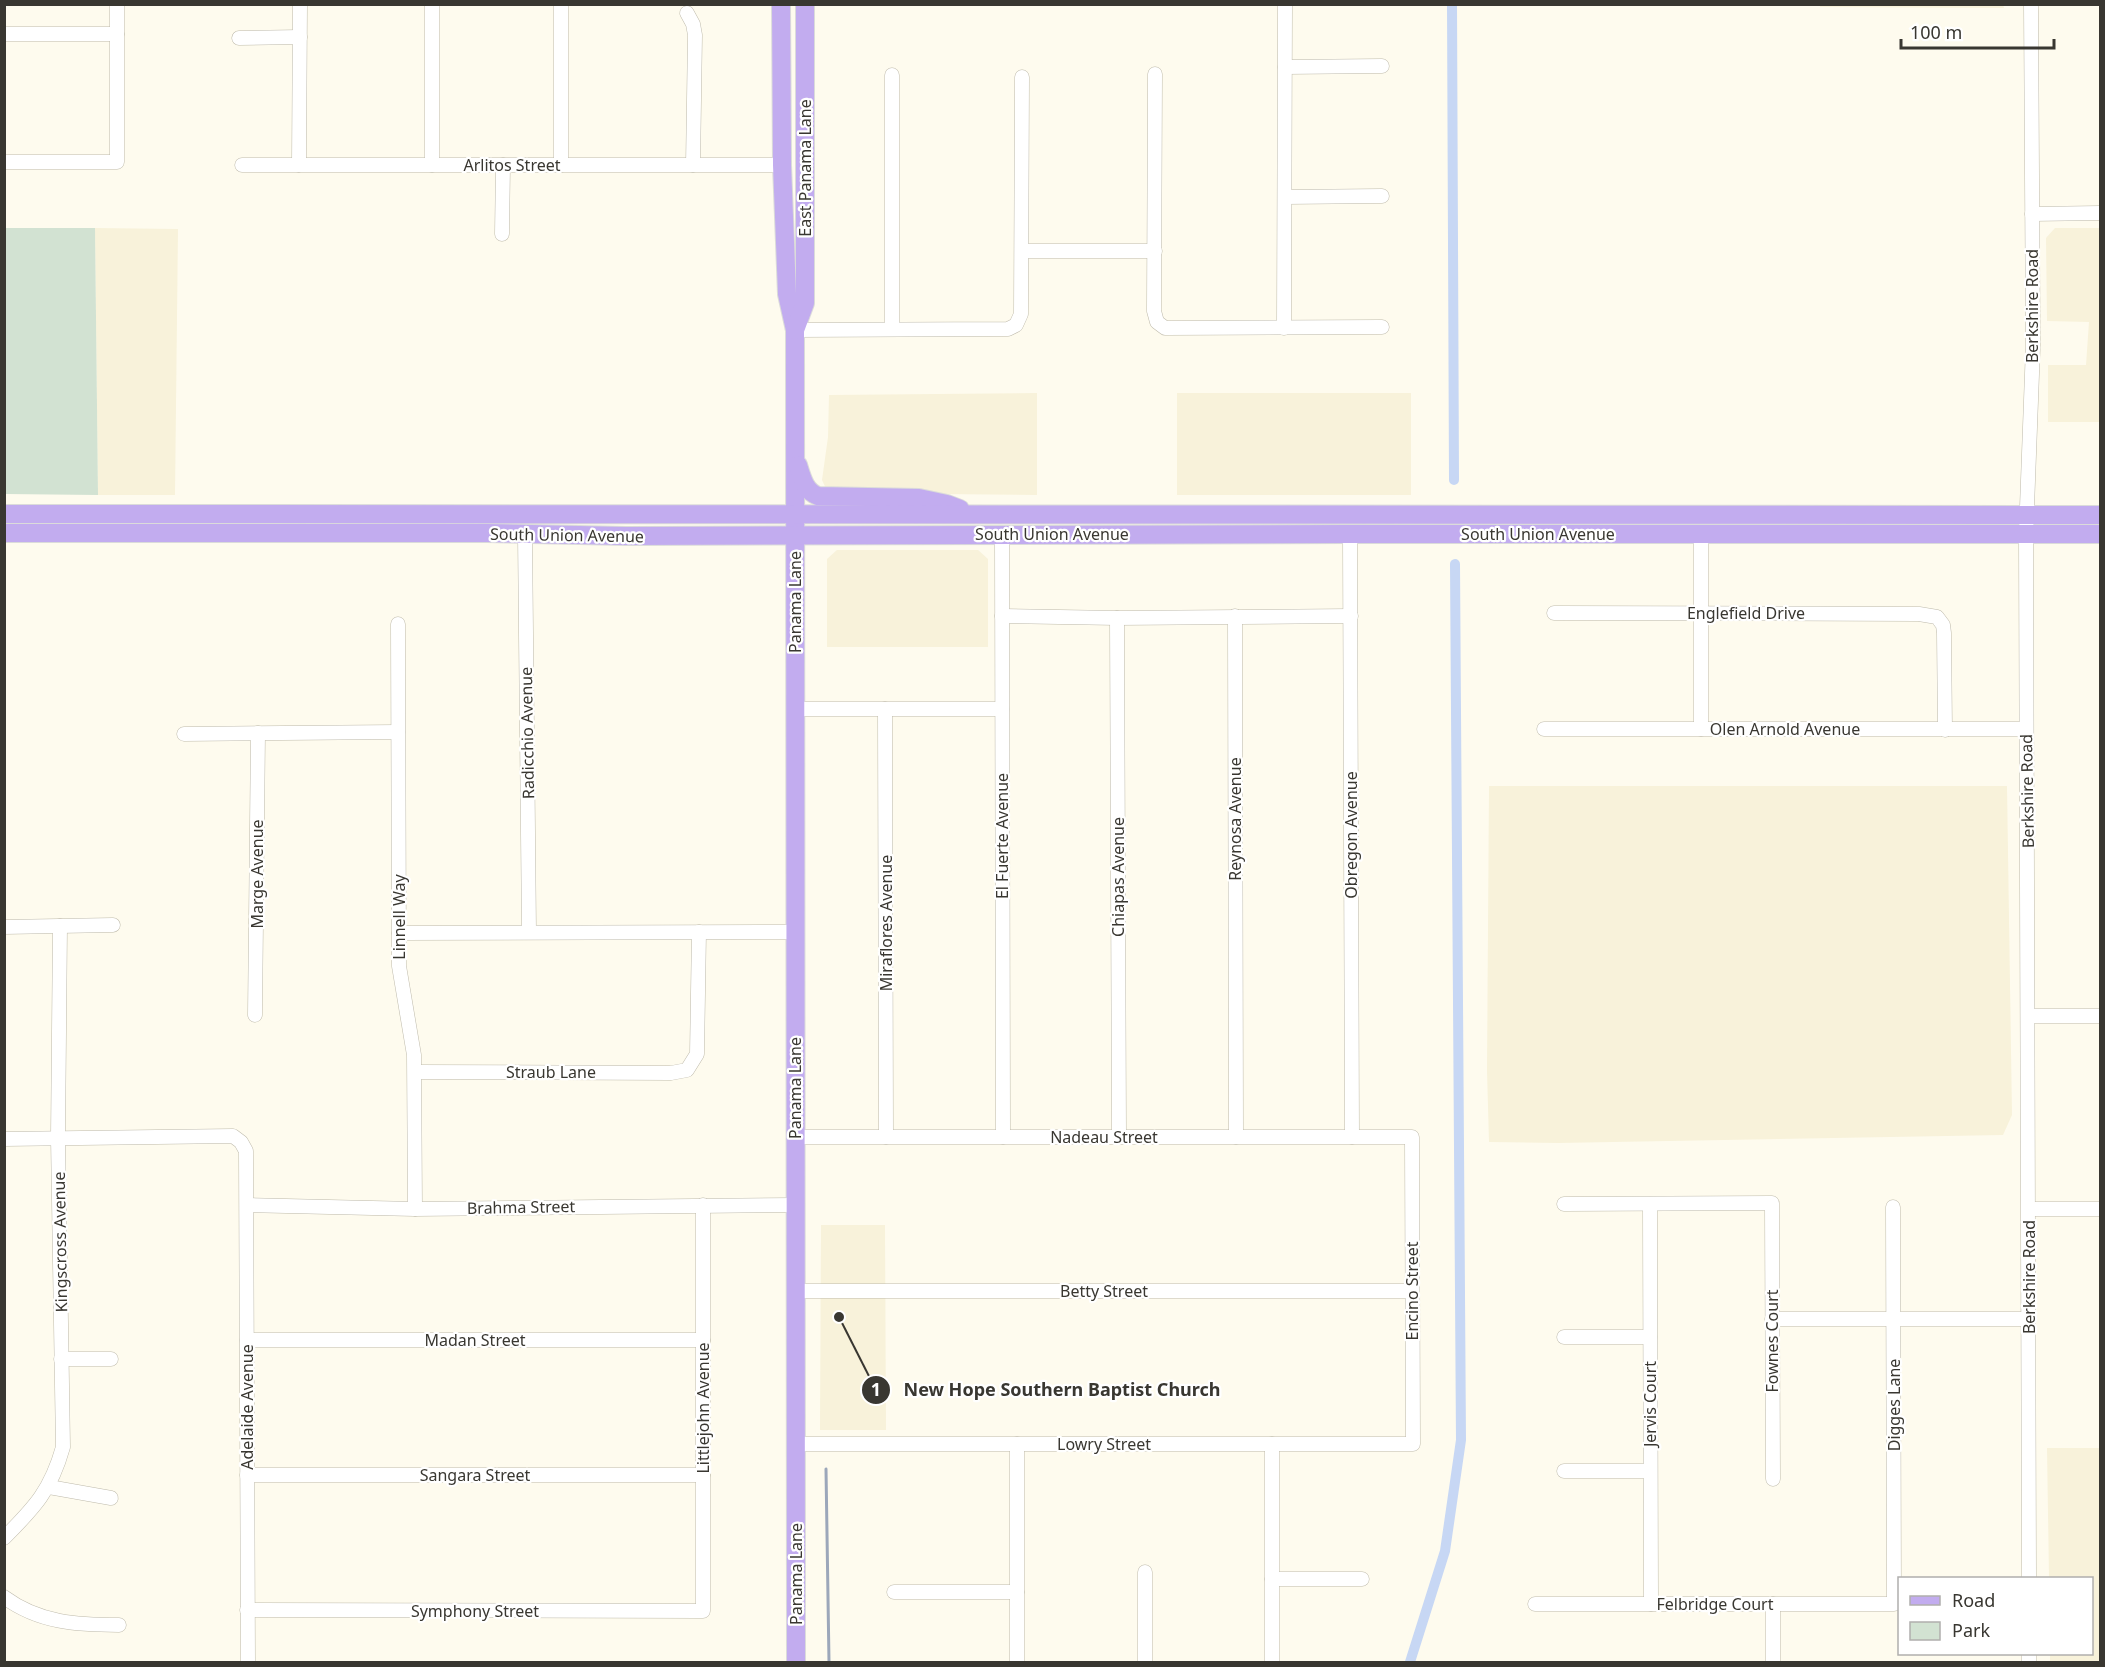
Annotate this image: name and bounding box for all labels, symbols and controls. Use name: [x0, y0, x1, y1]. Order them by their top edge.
scale bar: [1901, 12, 2054, 50]
text: 100 m: [1910, 20, 1962, 44]
street label: East Panama Lane: [794, 99, 816, 237]
street label: Arlitos Street: [463, 154, 561, 176]
street label: Berkshire Road: [2021, 249, 2043, 363]
street label: South Union Avenue: [490, 523, 644, 547]
street label: South Union Avenue: [975, 523, 1129, 545]
street label: South Union Avenue: [1461, 523, 1615, 545]
street label: Panama Lane: [784, 551, 806, 653]
street label: Englefield Drive: [1687, 602, 1805, 624]
street label: Radicchio Avenue: [515, 667, 539, 799]
street label: Olen Arnold Avenue: [1710, 718, 1860, 740]
street label: Berkshire Road: [2015, 734, 2039, 848]
street label: Reynosa Avenue: [1224, 757, 1246, 881]
street label: Obregon Avenue: [1340, 771, 1362, 899]
street label: El Fuerte Avenue: [991, 773, 1013, 899]
street label: Chiapas Avenue: [1107, 817, 1129, 937]
street label: Marge Avenue: [246, 819, 268, 929]
street label: Miraflores Avenue: [875, 855, 897, 991]
street label: Linnell Way: [388, 873, 410, 960]
street label: Panama Lane: [784, 1037, 806, 1139]
street label: Straub Lane: [506, 1061, 596, 1083]
street label: Nadeau Street: [1050, 1126, 1158, 1148]
street label: Kingscross Avenue: [48, 1171, 72, 1313]
street label: Brahma Street: [467, 1195, 576, 1219]
street label: Berkshire Road: [2018, 1220, 2040, 1334]
street label: Encino Street: [1401, 1241, 1423, 1341]
street label: Betty Street: [1060, 1280, 1148, 1302]
street label: Fownes Court: [1761, 1289, 1783, 1393]
street label: Madan Street: [424, 1329, 526, 1351]
street label: Littlejohn Avenue: [692, 1342, 714, 1474]
street label: Adelaide Avenue: [236, 1344, 258, 1470]
street label: Digges Lane: [1883, 1359, 1905, 1451]
street label: Jervis Court: [1639, 1361, 1661, 1449]
callout: New Hope Southern Baptist Church: [861, 1372, 1232, 1408]
text: 1: [871, 1377, 881, 1401]
text: New Hope Southern Baptist Church: [904, 1377, 1220, 1401]
street label: Lowry Street: [1057, 1433, 1151, 1455]
street label: Sangara Street: [420, 1464, 531, 1486]
street label: Panama Lane: [785, 1523, 807, 1625]
legend: [1898, 1577, 2093, 1655]
text: Road: [1952, 1588, 1995, 1612]
street label: Felbridge Court: [1657, 1593, 1774, 1615]
street label: Symphony Street: [411, 1600, 539, 1622]
text: Park: [1952, 1618, 1990, 1642]

